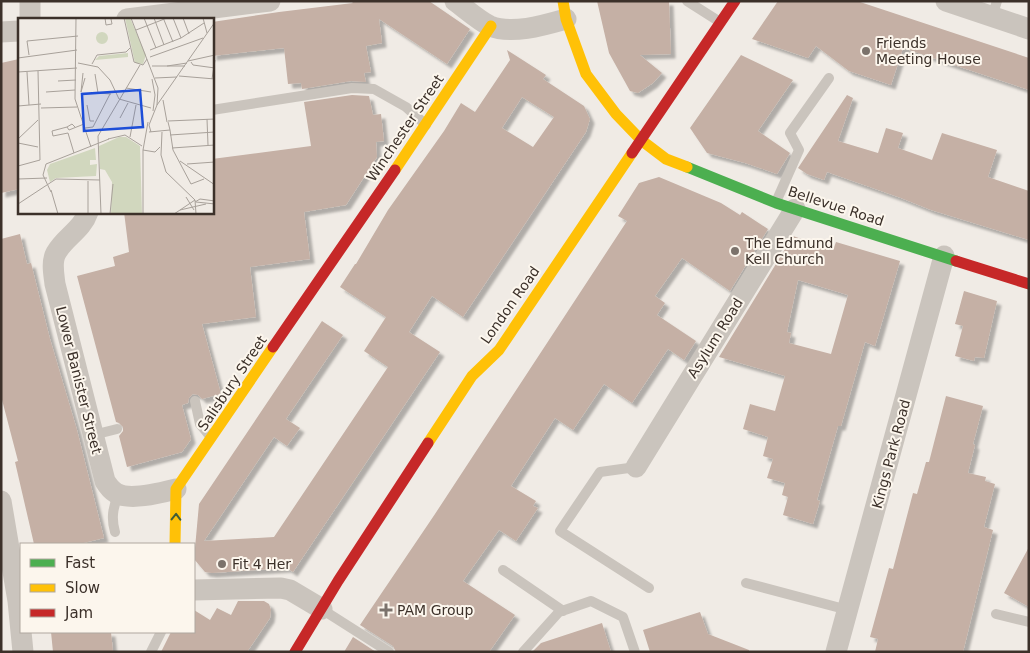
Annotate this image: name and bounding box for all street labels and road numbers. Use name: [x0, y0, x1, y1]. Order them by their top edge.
street label: Winchester Street: [363, 71, 447, 185]
street label: Bellevue Road: [786, 183, 886, 229]
street label: London Road: [477, 263, 543, 347]
street label: Asylum Road: [684, 295, 746, 381]
street label: Lower Banister Street: [53, 305, 105, 456]
street label: Salisbury Street: [194, 332, 270, 434]
street label: Kings Park Road: [869, 398, 913, 510]

